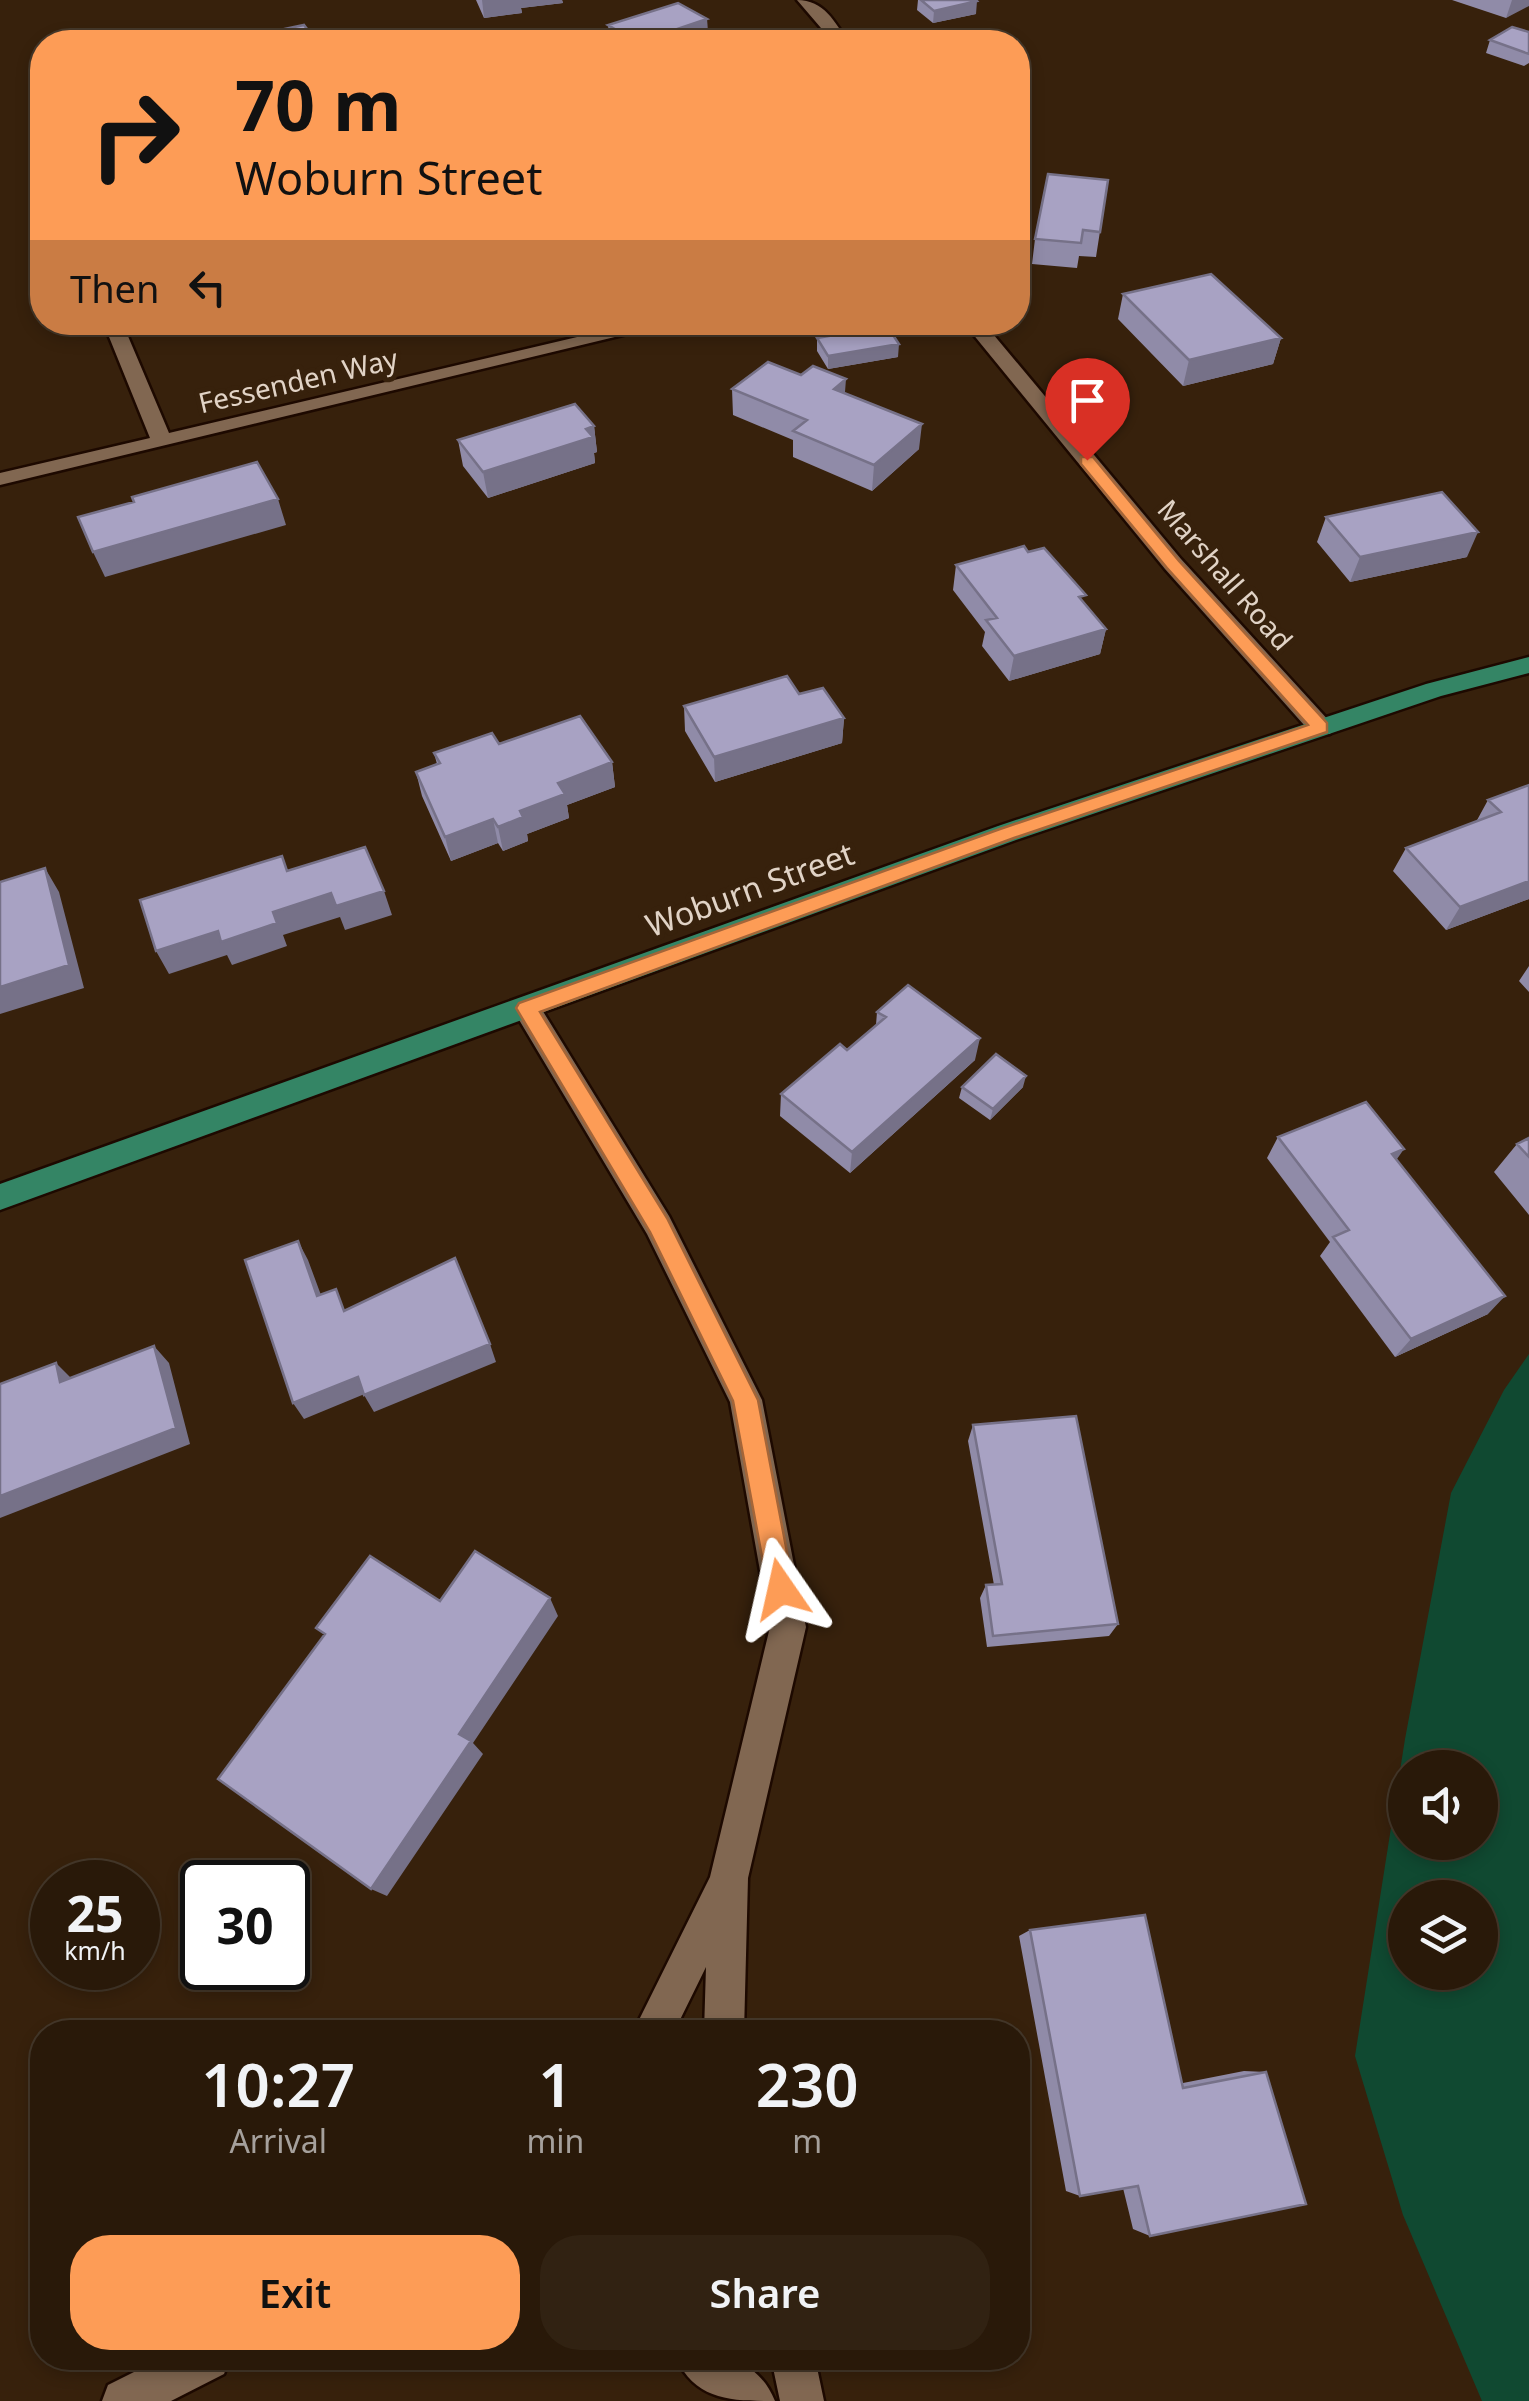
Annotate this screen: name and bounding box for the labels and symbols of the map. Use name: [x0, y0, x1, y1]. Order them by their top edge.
street label: Fessenden Way: [194, 338, 402, 421]
pin: [1045, 358, 1130, 461]
street label: Marshall Road: [1150, 491, 1302, 658]
street label: Woburn Street: [639, 831, 860, 946]
position arrow: [729, 1537, 833, 1641]
speed limit sign: 30: [180, 1860, 310, 1990]

